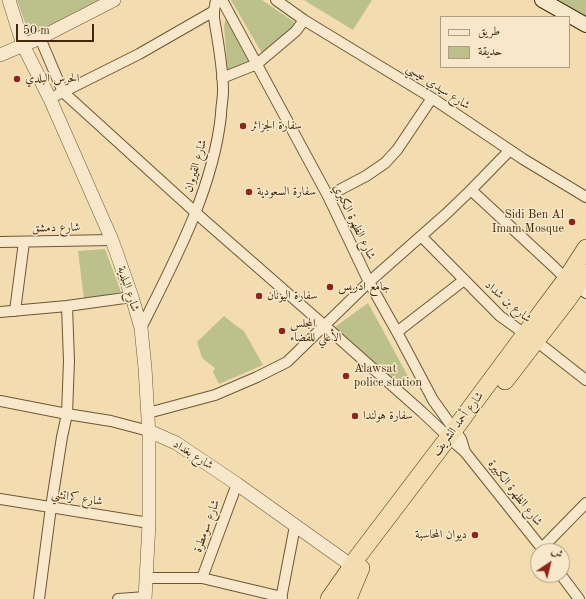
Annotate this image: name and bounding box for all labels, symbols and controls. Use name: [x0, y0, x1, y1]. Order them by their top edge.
scale bar: [18, 16, 96, 42]
legend: [440, 16, 570, 68]
text: 50 m: [23, 25, 50, 37]
text: طريق: [478, 26, 500, 38]
text: حديقة: [478, 46, 502, 58]
street label: شارع سيدي عيسي: [403, 61, 473, 113]
place label: الحرس البلدي: [25, 72, 79, 86]
marker: الحرس البلدي: [12, 74, 22, 84]
place label: سفارة الجزائر: [251, 119, 302, 133]
marker: سفارة الجزائر: [238, 121, 248, 131]
street label: شارع القيروان: [182, 138, 210, 194]
street label: شارع الظهرة الكبري: [330, 182, 378, 262]
place label: سفارة السعودية: [257, 185, 316, 199]
marker: سفارة السعودية: [244, 187, 254, 197]
place label: Sidi Ben Al Imam Mosque: [492, 208, 564, 236]
marker: Sidi Ben Al Imam Mosque: [567, 217, 577, 227]
street label: شارع دمشق: [32, 220, 80, 236]
street label: شارع البلدية: [114, 265, 142, 313]
street label: شارع بن شداد: [482, 278, 534, 326]
place label: جامع ادريس: [338, 280, 390, 294]
marker: جامع ادريس: [325, 282, 335, 292]
place label: سفارة اليونان: [267, 289, 317, 303]
marker: سفارة اليونان: [254, 291, 264, 301]
place label: المجلس الأعلي للقضاء: [290, 317, 341, 345]
marker: المجلس الأعلي للقضاء: [277, 326, 287, 336]
place label: Alawsat police station: [354, 362, 422, 390]
marker: Alawsat police station: [341, 371, 351, 381]
street label: شارع أحمد الشريف: [429, 389, 487, 459]
place label: سفارة هولندا: [363, 409, 413, 423]
marker: سفارة هولندا: [350, 411, 360, 421]
street label: شارع بغداد: [170, 437, 216, 473]
street label: شارع الظهرة الكبيرة: [485, 457, 545, 529]
street label: شارع كراتشي: [50, 487, 104, 509]
street label: شارع سومطرة: [191, 498, 223, 554]
place label: ديوان المحاسبة: [415, 528, 467, 542]
marker: ديوان المحاسبة: [470, 530, 480, 540]
north arrow: [530, 543, 570, 583]
text: ش: [549, 546, 564, 561]

